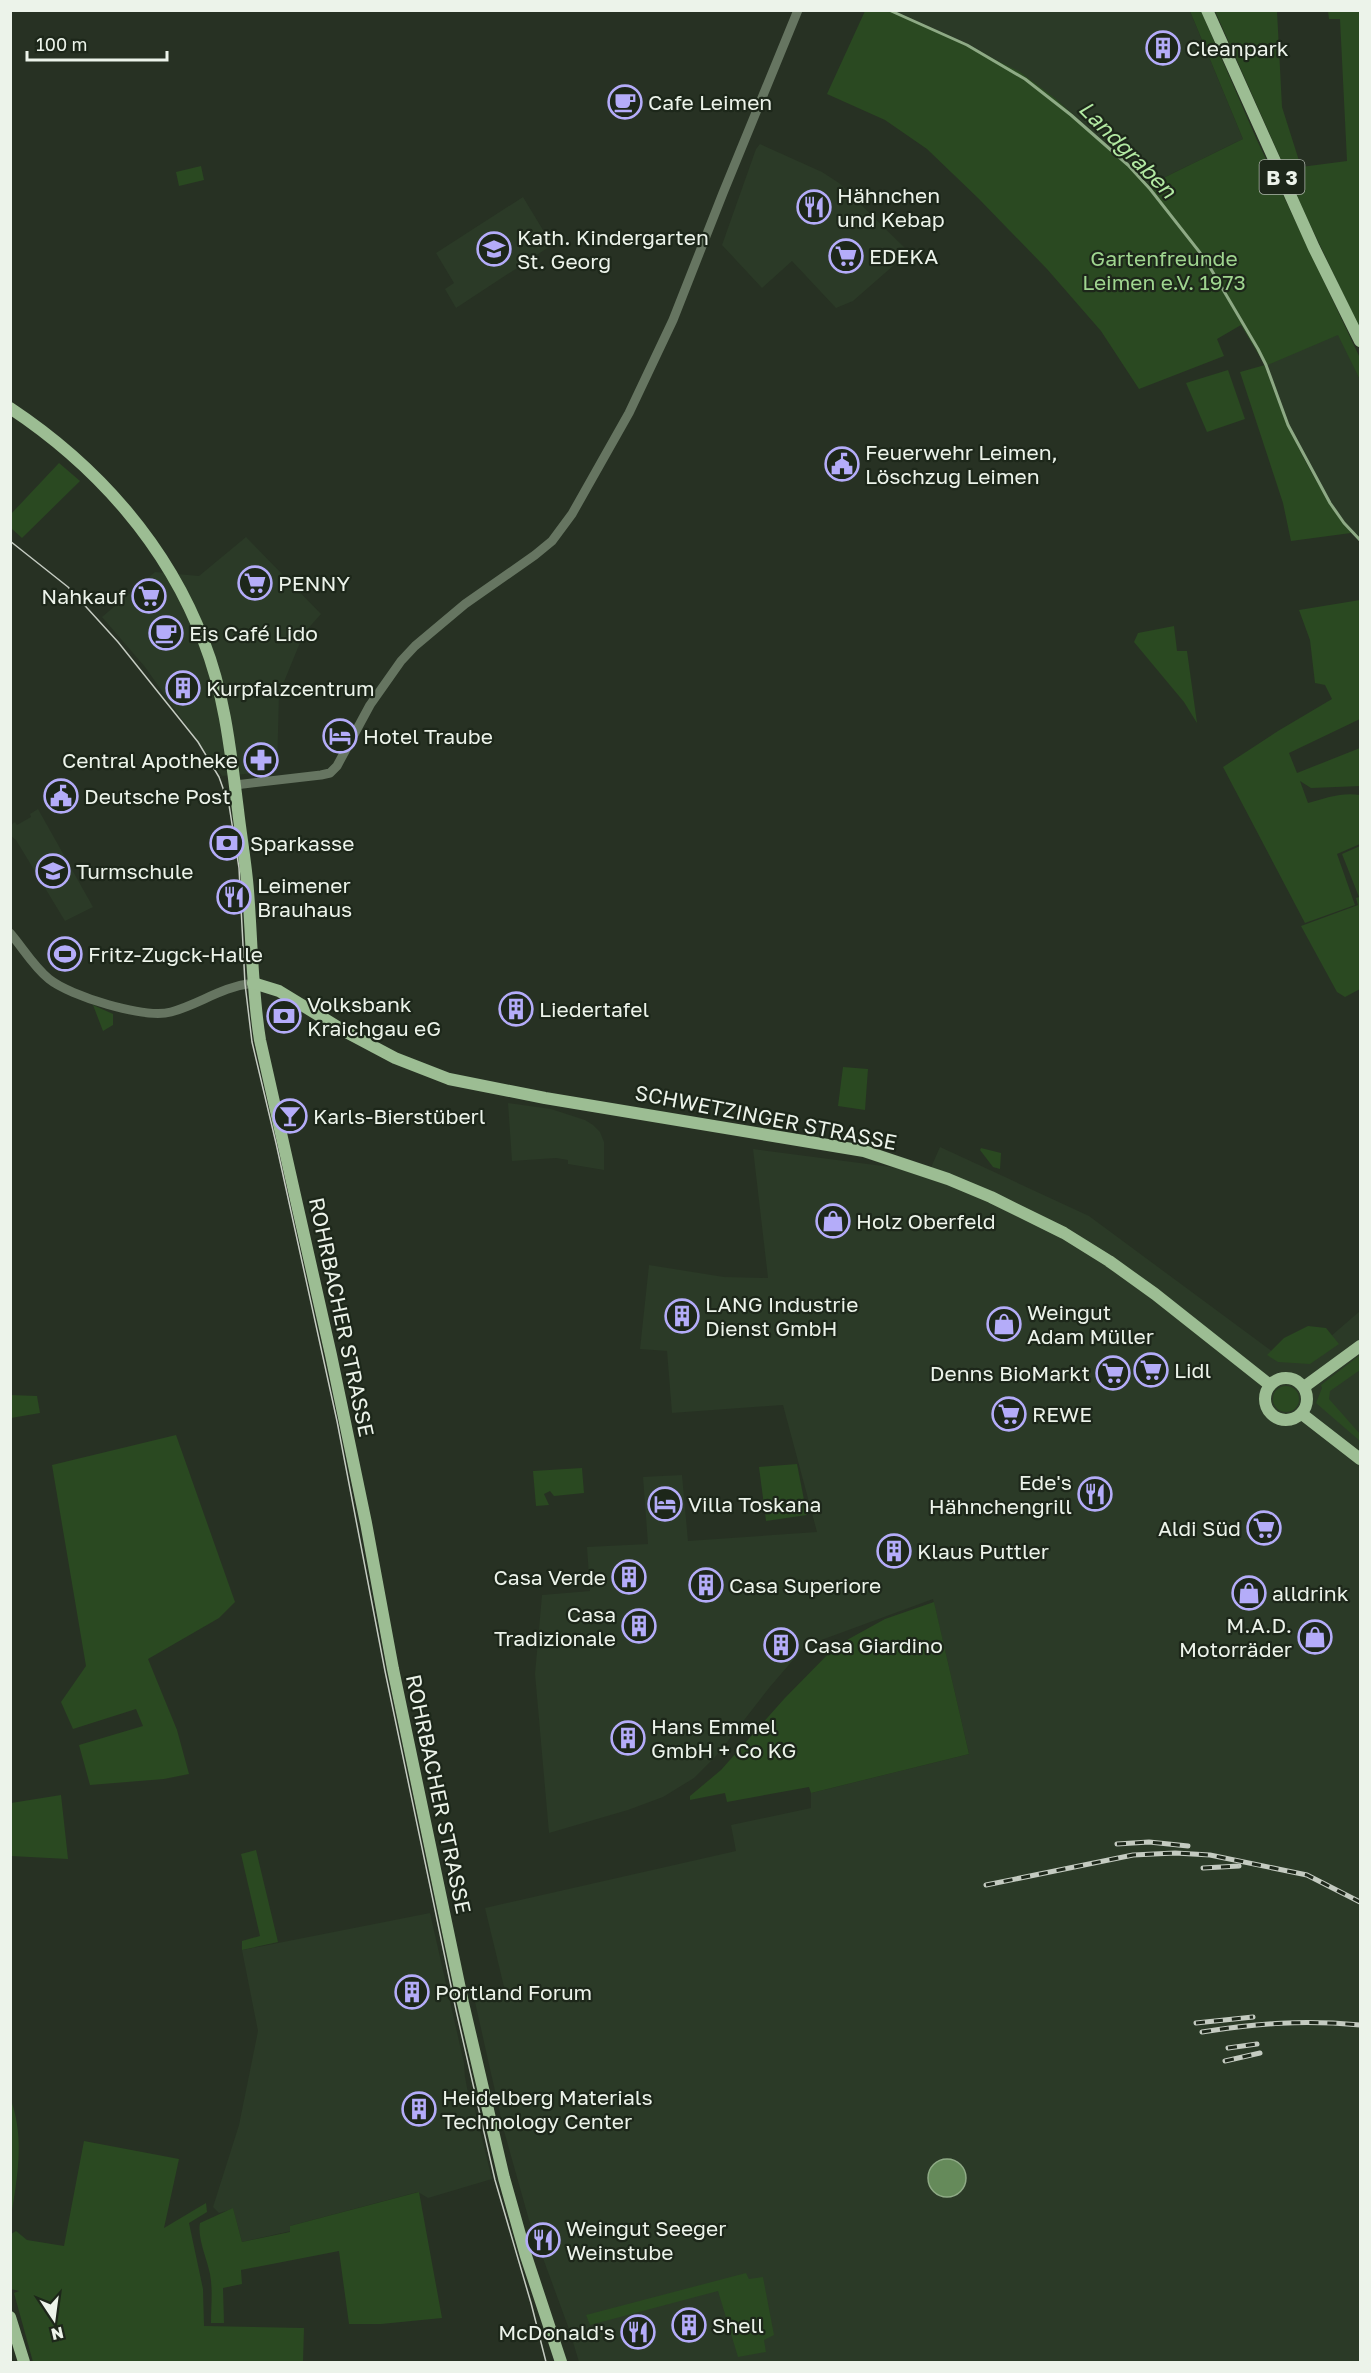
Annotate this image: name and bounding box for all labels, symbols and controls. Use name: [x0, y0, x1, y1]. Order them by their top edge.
scale bar: [27, 24, 166, 62]
building icon: Cleanpark: [1145, 30, 1181, 66]
text: 100 m: [36, 33, 87, 55]
place label: Cleanpark: [1186, 35, 1289, 61]
cafe icon: Cafe Leimen: [607, 84, 643, 120]
place label: Cafe Leimen: [648, 89, 772, 115]
water label: Landgraben: [1074, 95, 1183, 204]
road number: B 3: [1260, 160, 1304, 194]
place label: Hähnchen und Kebap: [837, 182, 945, 232]
restaurant icon: Hähnchen und Kebap: [796, 189, 832, 225]
place label: Kath. Kindergarten St. Georg: [517, 224, 709, 274]
school or university icon: Kath. Kindergarten St. Georg: [476, 231, 512, 267]
supermarket icon: EDEKA: [828, 238, 864, 274]
place label: EDEKA: [869, 243, 938, 269]
park label: Gartenfreunde Leimen e.V. 1973: [1082, 245, 1246, 295]
place label: Feuerwehr Leimen, Löschzug Leimen: [865, 439, 1058, 489]
public building icon: Feuerwehr Leimen, Löschzug Leimen: [824, 446, 860, 482]
supermarket icon: PENNY: [237, 565, 273, 601]
place label: PENNY: [278, 570, 350, 596]
supermarket icon: Nahkauf: [131, 578, 167, 614]
place label: Nahkauf: [41, 583, 126, 609]
cafe icon: Eis Café Lido: [148, 615, 184, 651]
place label: Eis Café Lido: [189, 620, 318, 646]
building icon: Kurpfalzcentrum: [165, 670, 201, 706]
place label: Kurpfalzcentrum: [206, 675, 375, 701]
hotel icon: Hotel Traube: [322, 718, 358, 754]
place label: Hotel Traube: [363, 723, 493, 749]
pharmacy icon: Central Apotheke: [243, 742, 279, 778]
place label: Central Apotheke: [62, 747, 238, 773]
public building icon: Deutsche Post: [43, 778, 79, 814]
place label: Deutsche Post: [84, 783, 231, 809]
bank icon: Sparkasse: [209, 825, 245, 861]
place label: Sparkasse: [250, 830, 354, 856]
school or university icon: Turmschule: [35, 853, 71, 889]
place label: Turmschule: [76, 858, 194, 884]
place label: Leimener Brauhaus: [257, 872, 352, 922]
restaurant icon: Leimener Brauhaus: [216, 879, 252, 915]
sports icon: Fritz-Zugck-Halle: [47, 936, 83, 972]
place label: Fritz-Zugck-Halle: [88, 941, 263, 967]
place label: Volksbank Kraichgau eG: [307, 991, 441, 1041]
building icon: Liedertafel: [498, 991, 534, 1027]
place label: Liedertafel: [539, 996, 649, 1022]
bank icon: Volksbank Kraichgau eG: [266, 998, 302, 1034]
street label: SCHWETZINGER STRASSE: [633, 1079, 899, 1155]
bar icon: Karls-Bierstüberl: [272, 1098, 308, 1134]
place label: Karls-Bierstüberl: [313, 1103, 485, 1129]
street label: ROHRBACHER STRASSE: [304, 1195, 380, 1439]
shop icon: Holz Oberfeld: [815, 1203, 851, 1239]
place label: Holz Oberfeld: [856, 1208, 996, 1234]
place label: LANG Industrie Dienst GmbH: [705, 1291, 858, 1341]
building icon: LANG Industrie Dienst GmbH: [664, 1298, 700, 1334]
place label: Weingut Adam Müller: [1027, 1299, 1154, 1349]
shop icon: Weingut Adam Müller: [986, 1306, 1022, 1342]
supermarket icon: Lidl: [1133, 1352, 1169, 1388]
supermarket icon: Denns BioMarkt: [1095, 1355, 1131, 1391]
place label: Lidl: [1174, 1357, 1211, 1383]
place label: Denns BioMarkt: [930, 1360, 1090, 1386]
supermarket icon: REWE: [991, 1396, 1027, 1432]
place label: REWE: [1032, 1401, 1092, 1427]
place label: Ede's Hähnchengrill: [929, 1469, 1072, 1519]
restaurant icon: Ede's Hähnchengrill: [1077, 1476, 1113, 1512]
hotel icon: Villa Toskana: [647, 1486, 683, 1522]
place label: Villa Toskana: [688, 1491, 821, 1517]
supermarket icon: Aldi Süd: [1246, 1510, 1282, 1546]
place label: Aldi Süd: [1158, 1515, 1241, 1541]
building icon: Klaus Puttler: [876, 1533, 912, 1569]
place label: Klaus Puttler: [917, 1538, 1049, 1564]
building icon: Casa Verde: [611, 1559, 647, 1595]
place label: Casa Verde: [494, 1564, 606, 1590]
building icon: Casa Superiore: [688, 1567, 724, 1603]
place label: Casa Superiore: [729, 1572, 881, 1598]
shop icon: alldrink: [1231, 1575, 1267, 1611]
place label: alldrink: [1272, 1580, 1349, 1606]
place label: Casa Tradizionale: [494, 1601, 616, 1651]
building icon: Casa Tradizionale: [621, 1608, 657, 1644]
place label: M.A.D. Motorräder: [1179, 1612, 1292, 1662]
shop icon: M.A.D. Motorräder: [1297, 1619, 1333, 1655]
building icon: Casa Giardino: [763, 1627, 799, 1663]
place label: Casa Giardino: [804, 1632, 943, 1658]
street label: ROHRBACHER STRASSE: [401, 1672, 477, 1916]
place label: Hans Emmel GmbH + Co KG: [651, 1713, 796, 1763]
building icon: Hans Emmel GmbH + Co KG: [610, 1720, 646, 1756]
building icon: Portland Forum: [394, 1974, 430, 2010]
place label: Portland Forum: [435, 1979, 592, 2005]
place label: Heidelberg Materials Technology Center: [442, 2084, 653, 2134]
building icon: Heidelberg Materials Technology Center: [401, 2091, 437, 2127]
place label: Weingut Seeger Weinstube: [566, 2215, 726, 2265]
restaurant icon: Weingut Seeger Weinstube: [525, 2222, 561, 2258]
north arrow: [24, 2289, 84, 2349]
building icon: Shell: [671, 2307, 707, 2343]
place label: Shell: [712, 2312, 764, 2338]
restaurant icon: McDonald's: [620, 2314, 656, 2350]
place label: McDonald's: [498, 2319, 615, 2345]
text: N: [49, 2323, 66, 2345]

